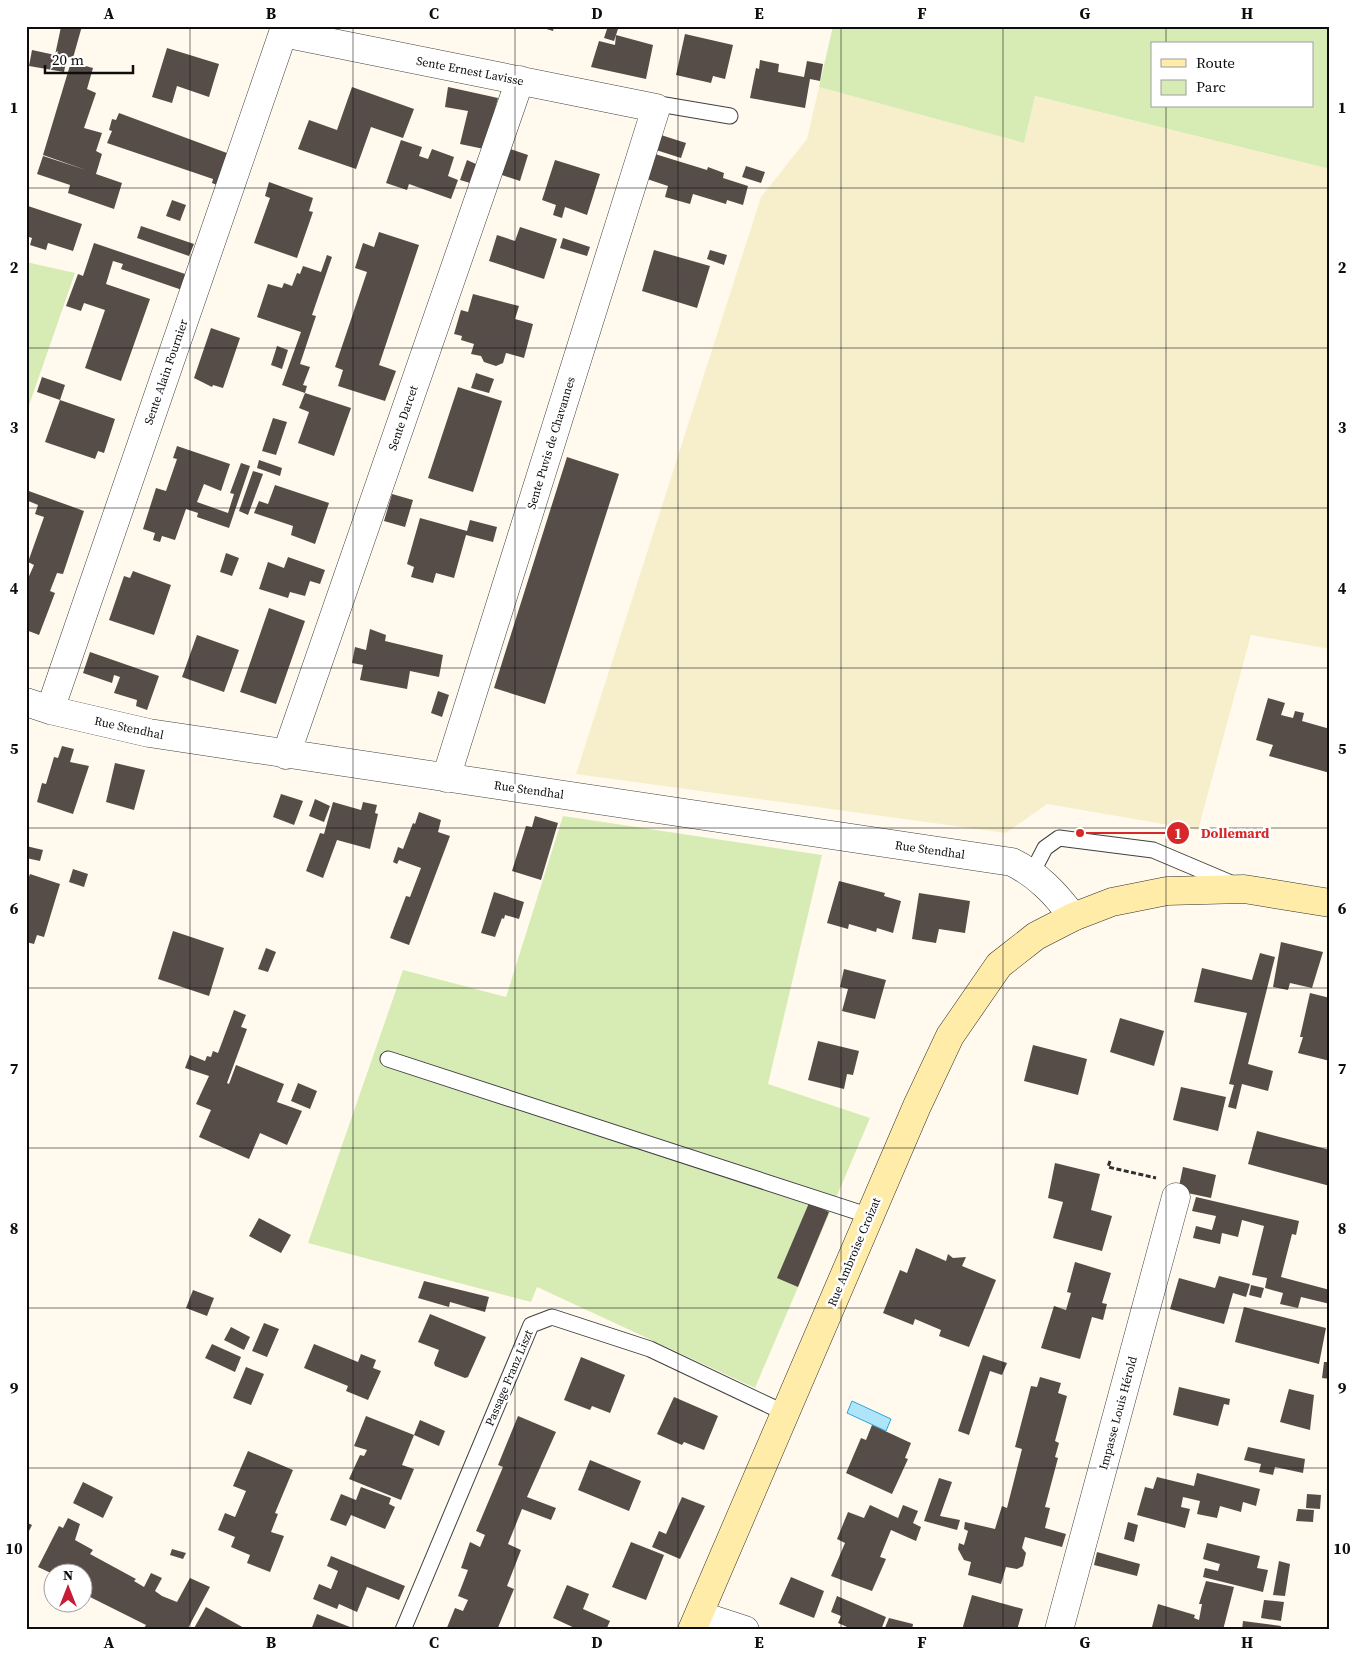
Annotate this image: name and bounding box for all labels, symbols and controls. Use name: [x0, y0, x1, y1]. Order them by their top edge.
text: A: [104, 2, 115, 24]
text: B: [266, 2, 277, 24]
text: C: [429, 2, 439, 24]
text: D: [591, 2, 603, 24]
text: E: [754, 2, 764, 24]
text: F: [917, 2, 927, 24]
text: G: [1080, 2, 1091, 24]
text: H: [1241, 2, 1253, 24]
scale bar: [45, 42, 132, 74]
legend: [1151, 42, 1314, 108]
text: 20 m: [52, 49, 84, 70]
text: Route: [1196, 52, 1235, 73]
street label: Sente Ernest Lavisse: [415, 53, 525, 89]
text: Parc: [1196, 76, 1226, 97]
text: 1: [10, 96, 18, 118]
text: 1: [1338, 96, 1346, 118]
text: 2: [10, 256, 19, 278]
text: 2: [1338, 256, 1347, 278]
street label: Sente Alain Fournier: [140, 317, 192, 427]
street label: Sente Puvis de Chavannes: [523, 375, 579, 511]
street label: Sente Darcet: [384, 383, 422, 453]
text: 3: [10, 416, 19, 438]
text: 3: [1338, 416, 1347, 438]
text: 4: [10, 577, 19, 599]
text: 4: [1338, 577, 1347, 599]
street label: Rue Stendhal: [93, 713, 166, 743]
text: 5: [10, 737, 19, 759]
text: 5: [1338, 737, 1347, 759]
street label: Rue Stendhal: [493, 777, 565, 803]
callout: Dollemard: [1166, 819, 1279, 848]
text: 1: [1174, 823, 1182, 844]
text: Dollemard: [1201, 823, 1270, 843]
street label: Rue Stendhal: [894, 837, 966, 863]
text: 6: [10, 897, 19, 919]
text: 6: [1338, 897, 1347, 919]
text: 7: [10, 1057, 19, 1079]
text: 7: [1338, 1057, 1347, 1079]
street label: Rue Ambroise Croizat: [824, 1195, 884, 1309]
text: 8: [10, 1217, 18, 1239]
text: 8: [1338, 1217, 1346, 1239]
street label: Passage Franz Liszt: [481, 1327, 537, 1429]
street label: Impasse Louis Hérold: [1095, 1354, 1141, 1472]
text: 9: [10, 1377, 19, 1399]
text: 9: [1338, 1377, 1347, 1399]
text: 10: [5, 1537, 23, 1559]
text: 10: [1333, 1537, 1351, 1559]
north arrow: [42, 1564, 92, 1614]
text: N: [63, 1565, 73, 1585]
text: A: [104, 1631, 115, 1653]
text: B: [266, 1631, 277, 1653]
text: C: [429, 1631, 439, 1653]
text: D: [591, 1631, 603, 1653]
text: E: [754, 1631, 764, 1653]
text: F: [917, 1631, 927, 1653]
text: G: [1080, 1631, 1091, 1653]
text: H: [1241, 1631, 1253, 1653]

